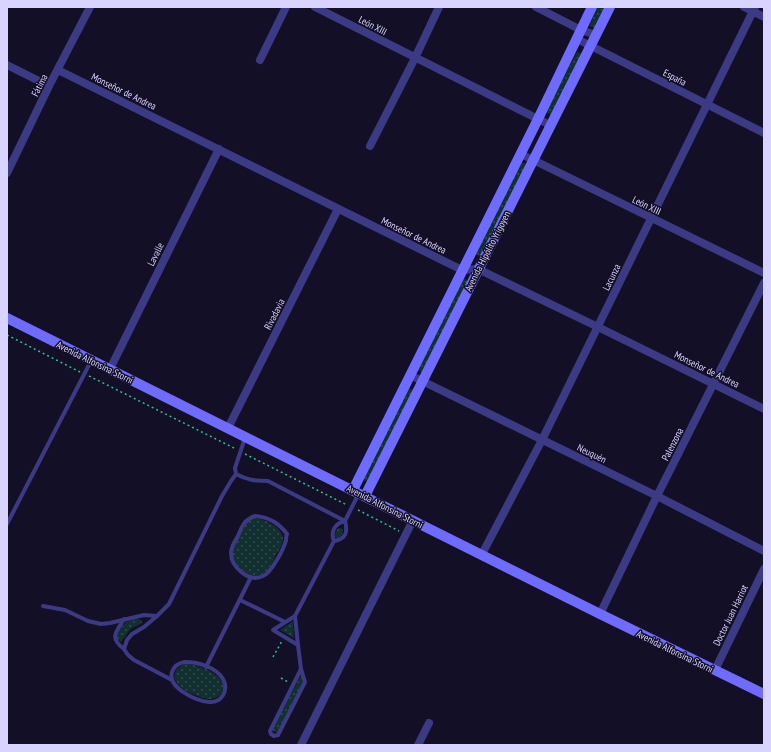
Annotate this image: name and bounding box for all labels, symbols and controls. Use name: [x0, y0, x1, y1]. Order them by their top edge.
street label: León XIII: [356, 13, 389, 38]
street label: España: [661, 66, 689, 89]
street label: Monseñor de Andrea: [89, 70, 158, 113]
street label: Fátima: [28, 72, 51, 99]
street label: León XIII: [630, 193, 663, 218]
street label: Avenida Hipólito Yrigoyen: [462, 209, 513, 294]
street label: Monseñor de Andrea: [379, 214, 448, 257]
street label: Lavalle: [144, 240, 167, 268]
street label: Lacunza: [599, 262, 623, 293]
street label: Rivadavia: [261, 296, 288, 332]
street label: Avenida Alfonsina Storni: [54, 338, 135, 387]
street label: Monseñor de Andrea: [672, 348, 741, 391]
street label: Palenzona: [659, 426, 686, 463]
street label: Neuquén: [575, 441, 609, 466]
street label: Avenida Alfonsina Storni: [344, 482, 425, 531]
street label: Doctor Juan Harriot: [710, 582, 751, 648]
street label: Avenida Alfonsina Storni: [634, 627, 715, 676]

